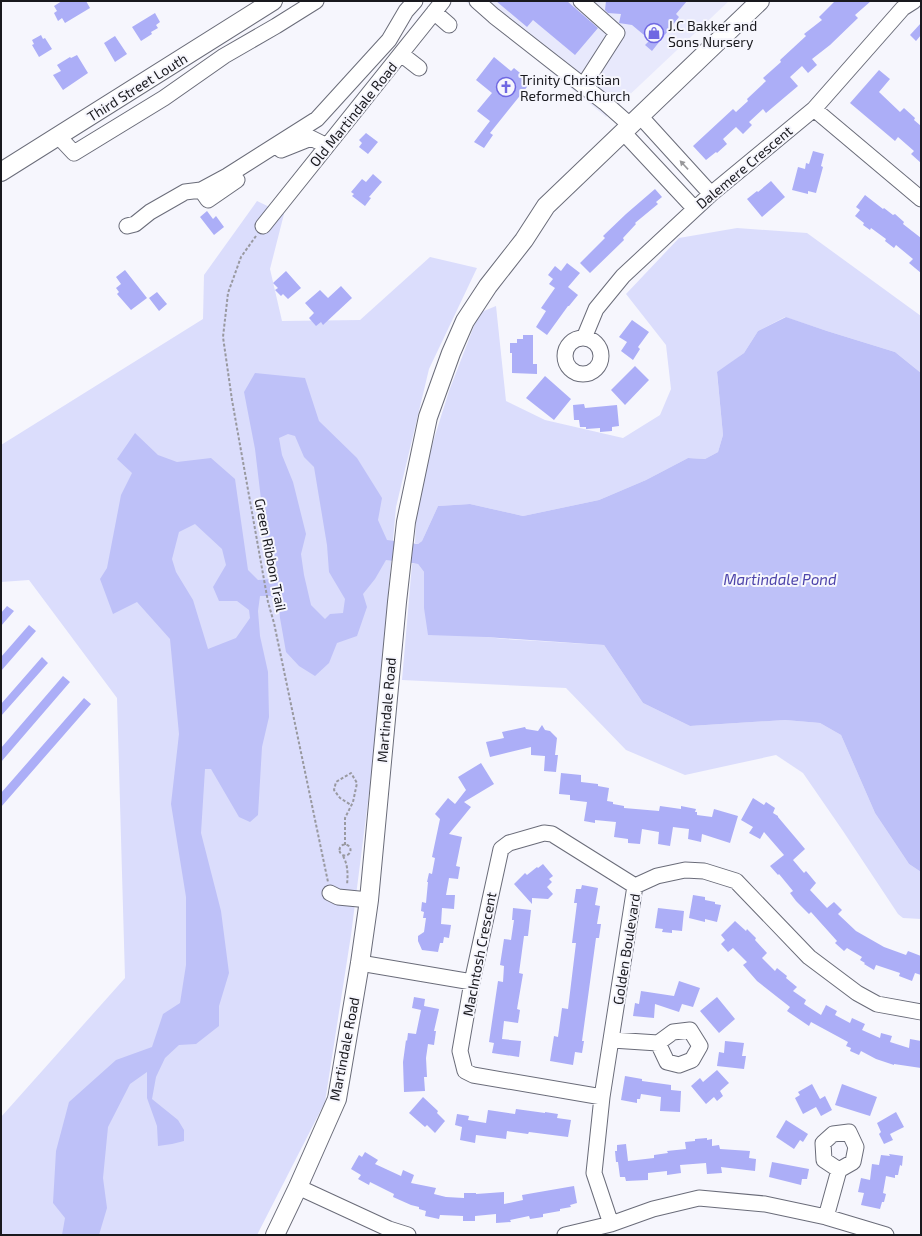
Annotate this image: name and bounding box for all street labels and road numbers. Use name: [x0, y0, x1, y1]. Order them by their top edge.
street label: Third Street Louth: [84, 49, 190, 125]
street label: Old Martindale Road: [306, 58, 400, 170]
street label: Dalemere Crescent: [692, 122, 796, 212]
street label: Green Ribbon Trail: [252, 497, 290, 614]
street label: Martindale Road: [373, 657, 399, 763]
street label: MacIntosh Crescent: [459, 891, 499, 1017]
street label: Golden Boulevard: [609, 892, 643, 1006]
street label: Martindale Road: [326, 996, 362, 1102]

